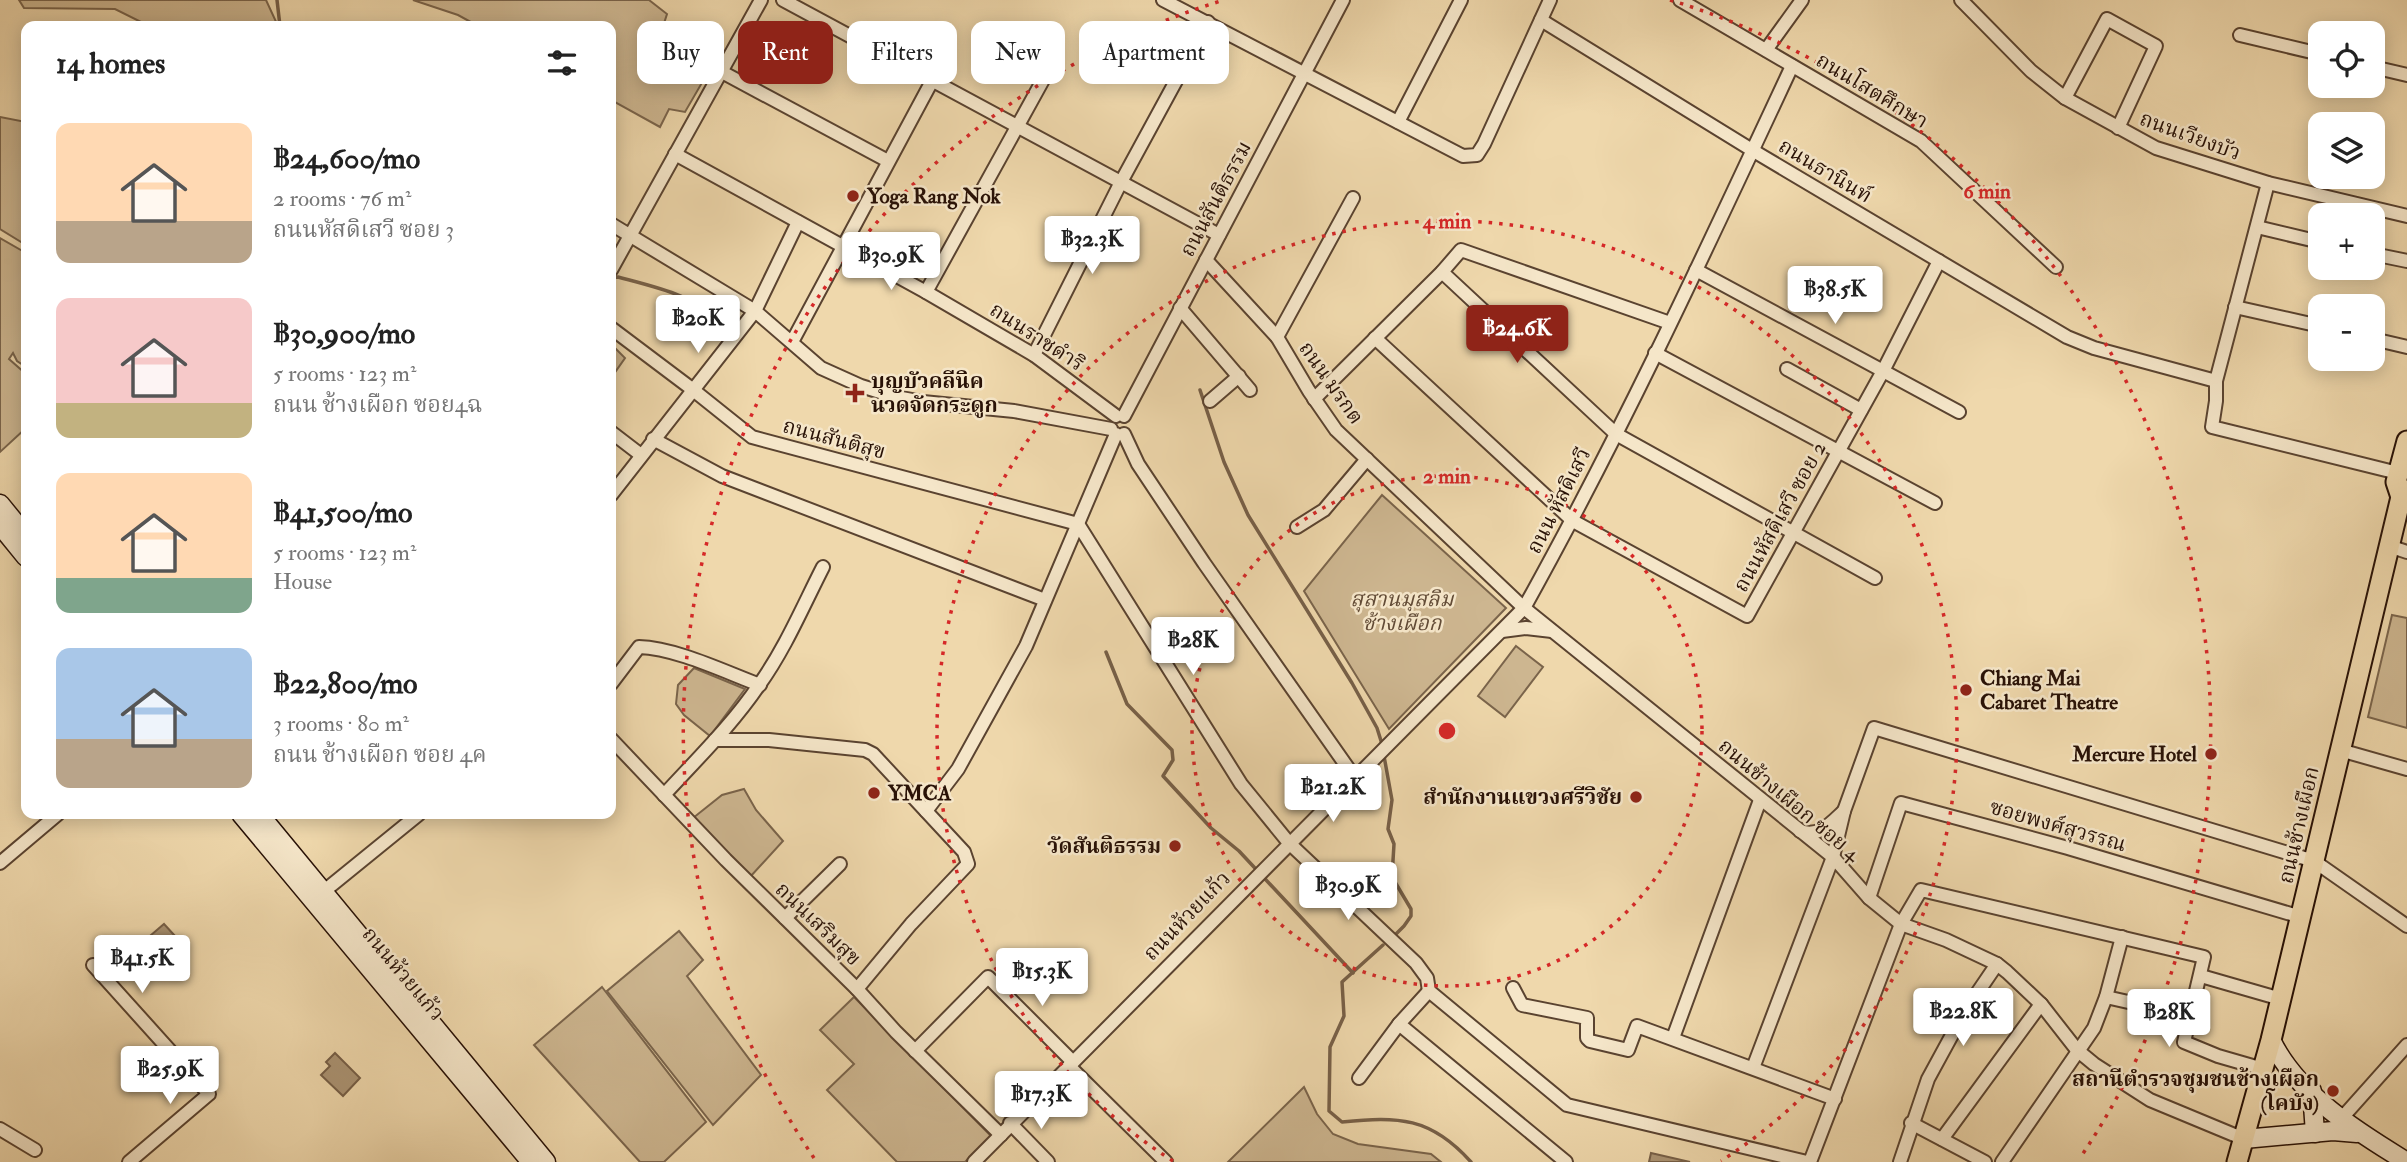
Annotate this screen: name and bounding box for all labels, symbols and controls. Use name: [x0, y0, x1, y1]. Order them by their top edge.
chip: Buy: [637, 21, 724, 84]
chip: Rent: [738, 21, 833, 84]
chip: Filters: [847, 21, 957, 84]
chip: New: [971, 21, 1065, 84]
chip: Apartment: [1079, 21, 1229, 84]
map controls: [2308, 21, 2385, 371]
button: locate: [2308, 21, 2385, 98]
icon: filters: [543, 44, 581, 82]
text: 14 homes: [56, 45, 165, 82]
street label: ถนนโสตศึกษา: [1811, 45, 1934, 135]
street label: ถนนเวียงบัว: [2136, 105, 2244, 167]
button: layers: [2308, 112, 2385, 189]
street label: ถนนธานินท์: [1773, 133, 1877, 209]
street label: ถนนสันติธรรม: [1174, 136, 1258, 262]
text: ฿24,600/mo: [273, 140, 420, 177]
icon: home: [112, 151, 196, 235]
text: 6 min: [1963, 178, 2011, 205]
place label: Yoga Rang Nok: [866, 183, 1001, 210]
text: 2 rooms · 76 m²: [273, 184, 411, 213]
marker: Yoga Rang Nok: [845, 188, 861, 204]
button: +: [2308, 203, 2385, 280]
text: 4 min: [1422, 208, 1471, 235]
text: ถนนหัสดิเสวี ซอย 3: [273, 215, 454, 244]
pin: ฿32.3K: [1035, 216, 1149, 276]
text: ฿32.3K: [1061, 224, 1123, 253]
pin: ฿30.9K: [834, 232, 948, 292]
text: ฿30.9K: [858, 240, 924, 269]
pin: ฿38.5K: [1778, 266, 1892, 326]
text: ฿38.5K: [1804, 274, 1866, 303]
button: −: [2308, 294, 2385, 371]
pin: ฿20K: [657, 296, 739, 355]
street label: ถนนราชดำริ: [984, 296, 1090, 378]
text: ฿20K: [672, 303, 724, 332]
pin: ฿24.6K: [1460, 306, 1574, 365]
text: ฿24.6K: [1482, 313, 1552, 342]
text: ฿30,900/mo: [273, 315, 415, 352]
icon: home: [112, 326, 196, 410]
street label: ถนน มรกต: [1293, 336, 1369, 430]
text: 5 rooms · 123 m²: [273, 359, 416, 388]
place label: บุญบัวคลีนิค นวดจัดกระดูก: [871, 368, 998, 419]
marker: บุญบัวคลีนิค นวดจัดกระดูก: [845, 383, 865, 403]
text: ถนน ช้างเผือก ซอย4ฉ: [273, 390, 482, 419]
street label: ถนนสันติสุข: [780, 412, 888, 466]
street label: ถนนหัสดิเสวี ซอย 2: [1727, 437, 1833, 597]
street label: ถนน หัสดิเสวี: [1521, 443, 1597, 559]
text: 2 min: [1423, 463, 1471, 490]
text: ฿41,500/mo: [273, 494, 412, 531]
icon: home: [112, 501, 196, 585]
text: 5 rooms · 123 m²: [273, 538, 416, 567]
text: House: [273, 567, 332, 596]
park label: สุสานมุสลิม ช้างเผือก: [1351, 586, 1455, 637]
pin: ฿28K: [1152, 618, 1234, 677]
text: ฿28K: [1167, 625, 1219, 654]
text: ฿22,800/mo: [273, 665, 418, 702]
place label: Chiang Mai Cabaret Theatre: [1980, 665, 2118, 716]
icon: home: [112, 676, 196, 760]
marker: Chiang Mai Cabaret Theatre: [1958, 682, 1974, 698]
text: 3 rooms · 80 m²: [273, 709, 409, 738]
centre of rings: [1435, 719, 1459, 743]
street label: ถนนช้างเผือก ซอย 4: [1712, 733, 1867, 868]
text: ถนน ช้างเผือก ซอย 4ค: [273, 740, 487, 769]
place label: Mercure Hotel: [2071, 741, 2198, 768]
marker: Mercure Hotel: [2203, 746, 2219, 762]
pin: ฿21.2K: [1276, 764, 1390, 824]
street label: ถนนช้างเผือก: [2272, 764, 2326, 886]
text: ฿21.2K: [1301, 772, 1365, 801]
place label: YMCA: [887, 780, 952, 807]
place label: สำนักงานแขวงศรีวิชัย: [1423, 784, 1622, 811]
marker: YMCA: [866, 785, 882, 801]
marker: สำนักงานแขวงศรีวิชัย: [1628, 789, 1644, 805]
street label: ซอยพงศ์สุวรรณ: [1987, 794, 2129, 858]
place label: วัดสันติธรรม: [1047, 833, 1161, 860]
marker: วัดสันติธรรม: [1167, 838, 1183, 854]
pin: ฿30.9K: [1291, 862, 1405, 922]
street label: ถนนห้วยแก้ว: [1138, 865, 1236, 967]
text: ฿30.9K: [1315, 870, 1381, 899]
street label: ถนนเสริมสุข: [769, 876, 867, 972]
street label: ถนนห้วยแก้ว: [356, 921, 450, 1027]
pin: ฿41.5K: [85, 936, 199, 995]
text: ฿41.5K: [110, 943, 174, 972]
pin: ฿15.3K: [985, 948, 1099, 1008]
text: ฿15.3K: [1012, 956, 1072, 985]
pin: ฿22.8K: [1906, 988, 2020, 1048]
pin: ฿28K: [2128, 990, 2210, 1049]
text: ฿22.8K: [1929, 996, 1997, 1025]
text: ฿28K: [2143, 997, 2195, 1026]
pin: ฿25.9K: [113, 1046, 227, 1106]
text: ฿25.9K: [137, 1054, 203, 1083]
place label: สถานีตำรวจชุมชนช้างเผือก (โคบัง): [2072, 1066, 2319, 1117]
pin: ฿17.3K: [984, 1072, 1098, 1131]
text: ฿17.3K: [1011, 1079, 1071, 1108]
marker: สถานีตำรวจชุมชนช้างเผือก (โคบัง): [2325, 1083, 2341, 1099]

